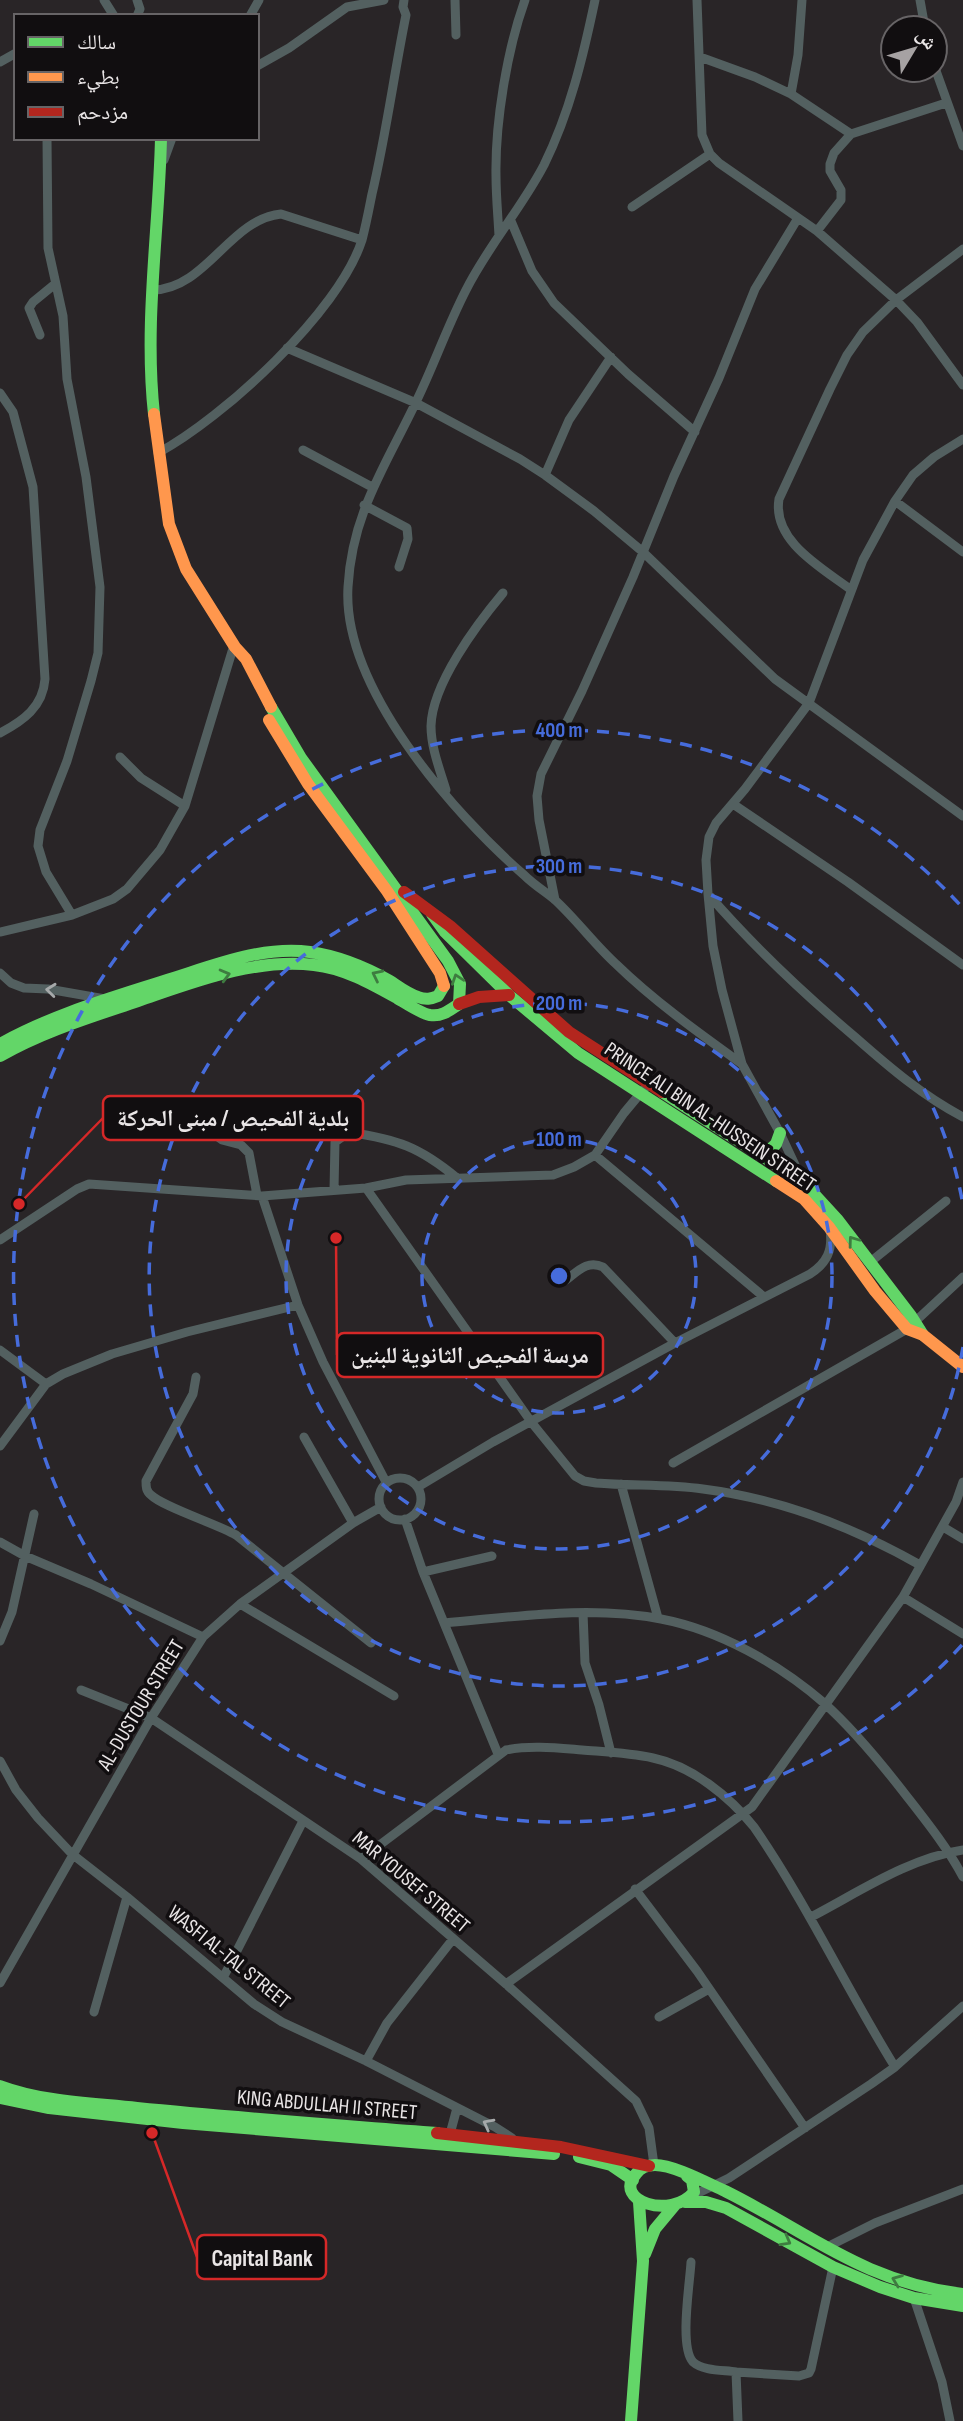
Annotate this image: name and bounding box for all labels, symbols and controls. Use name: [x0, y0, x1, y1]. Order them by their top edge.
legend: [14, 14, 259, 140]
north arrow: [879, 14, 949, 84]
text: ش: [911, 24, 941, 54]
text: سالك: [77, 30, 116, 55]
text: بطيء: [77, 65, 120, 93]
text: مزدحم: [77, 100, 128, 126]
text: 400 m: [536, 718, 582, 743]
text: 300 m: [536, 854, 582, 879]
one-way arrow: [219, 969, 231, 983]
one-way arrow: [372, 969, 384, 983]
one-way arrow: [451, 974, 465, 986]
one-way arrow: [46, 983, 57, 998]
text: 200 m: [536, 991, 582, 1016]
street label: PRINCE ALI BIN AL-HUSSEIN STREET: [600, 1037, 821, 1197]
callout: بلدية الفحيص / مبنى الحركة: [103, 1096, 363, 1140]
text: بلدية الفحيص / مبنى الحركة: [117, 1105, 349, 1133]
text: 100 m: [536, 1127, 582, 1152]
one-way arrow: [849, 1236, 861, 1249]
centre of rings: [547, 1264, 571, 1288]
callout: مرسة الفحيص الثانوية للبنين: [337, 1333, 603, 1377]
text: مرسة الفحيص الثانوية للبنين: [351, 1342, 589, 1370]
street label: AL-DUSTOUR STREET: [92, 1635, 190, 1776]
street label: MAR YOUSEF STREET: [347, 1826, 475, 1939]
street label: WASFI AL-TAL STREET: [163, 1900, 296, 2014]
street label: KING ABDULLAH II STREET: [236, 2085, 419, 2125]
one-way arrow: [483, 2118, 495, 2132]
one-way arrow: [779, 2233, 792, 2246]
callout: Capital Bank: [197, 2235, 326, 2279]
text: Capital Bank: [211, 2245, 313, 2273]
one-way arrow: [891, 2275, 903, 2289]

